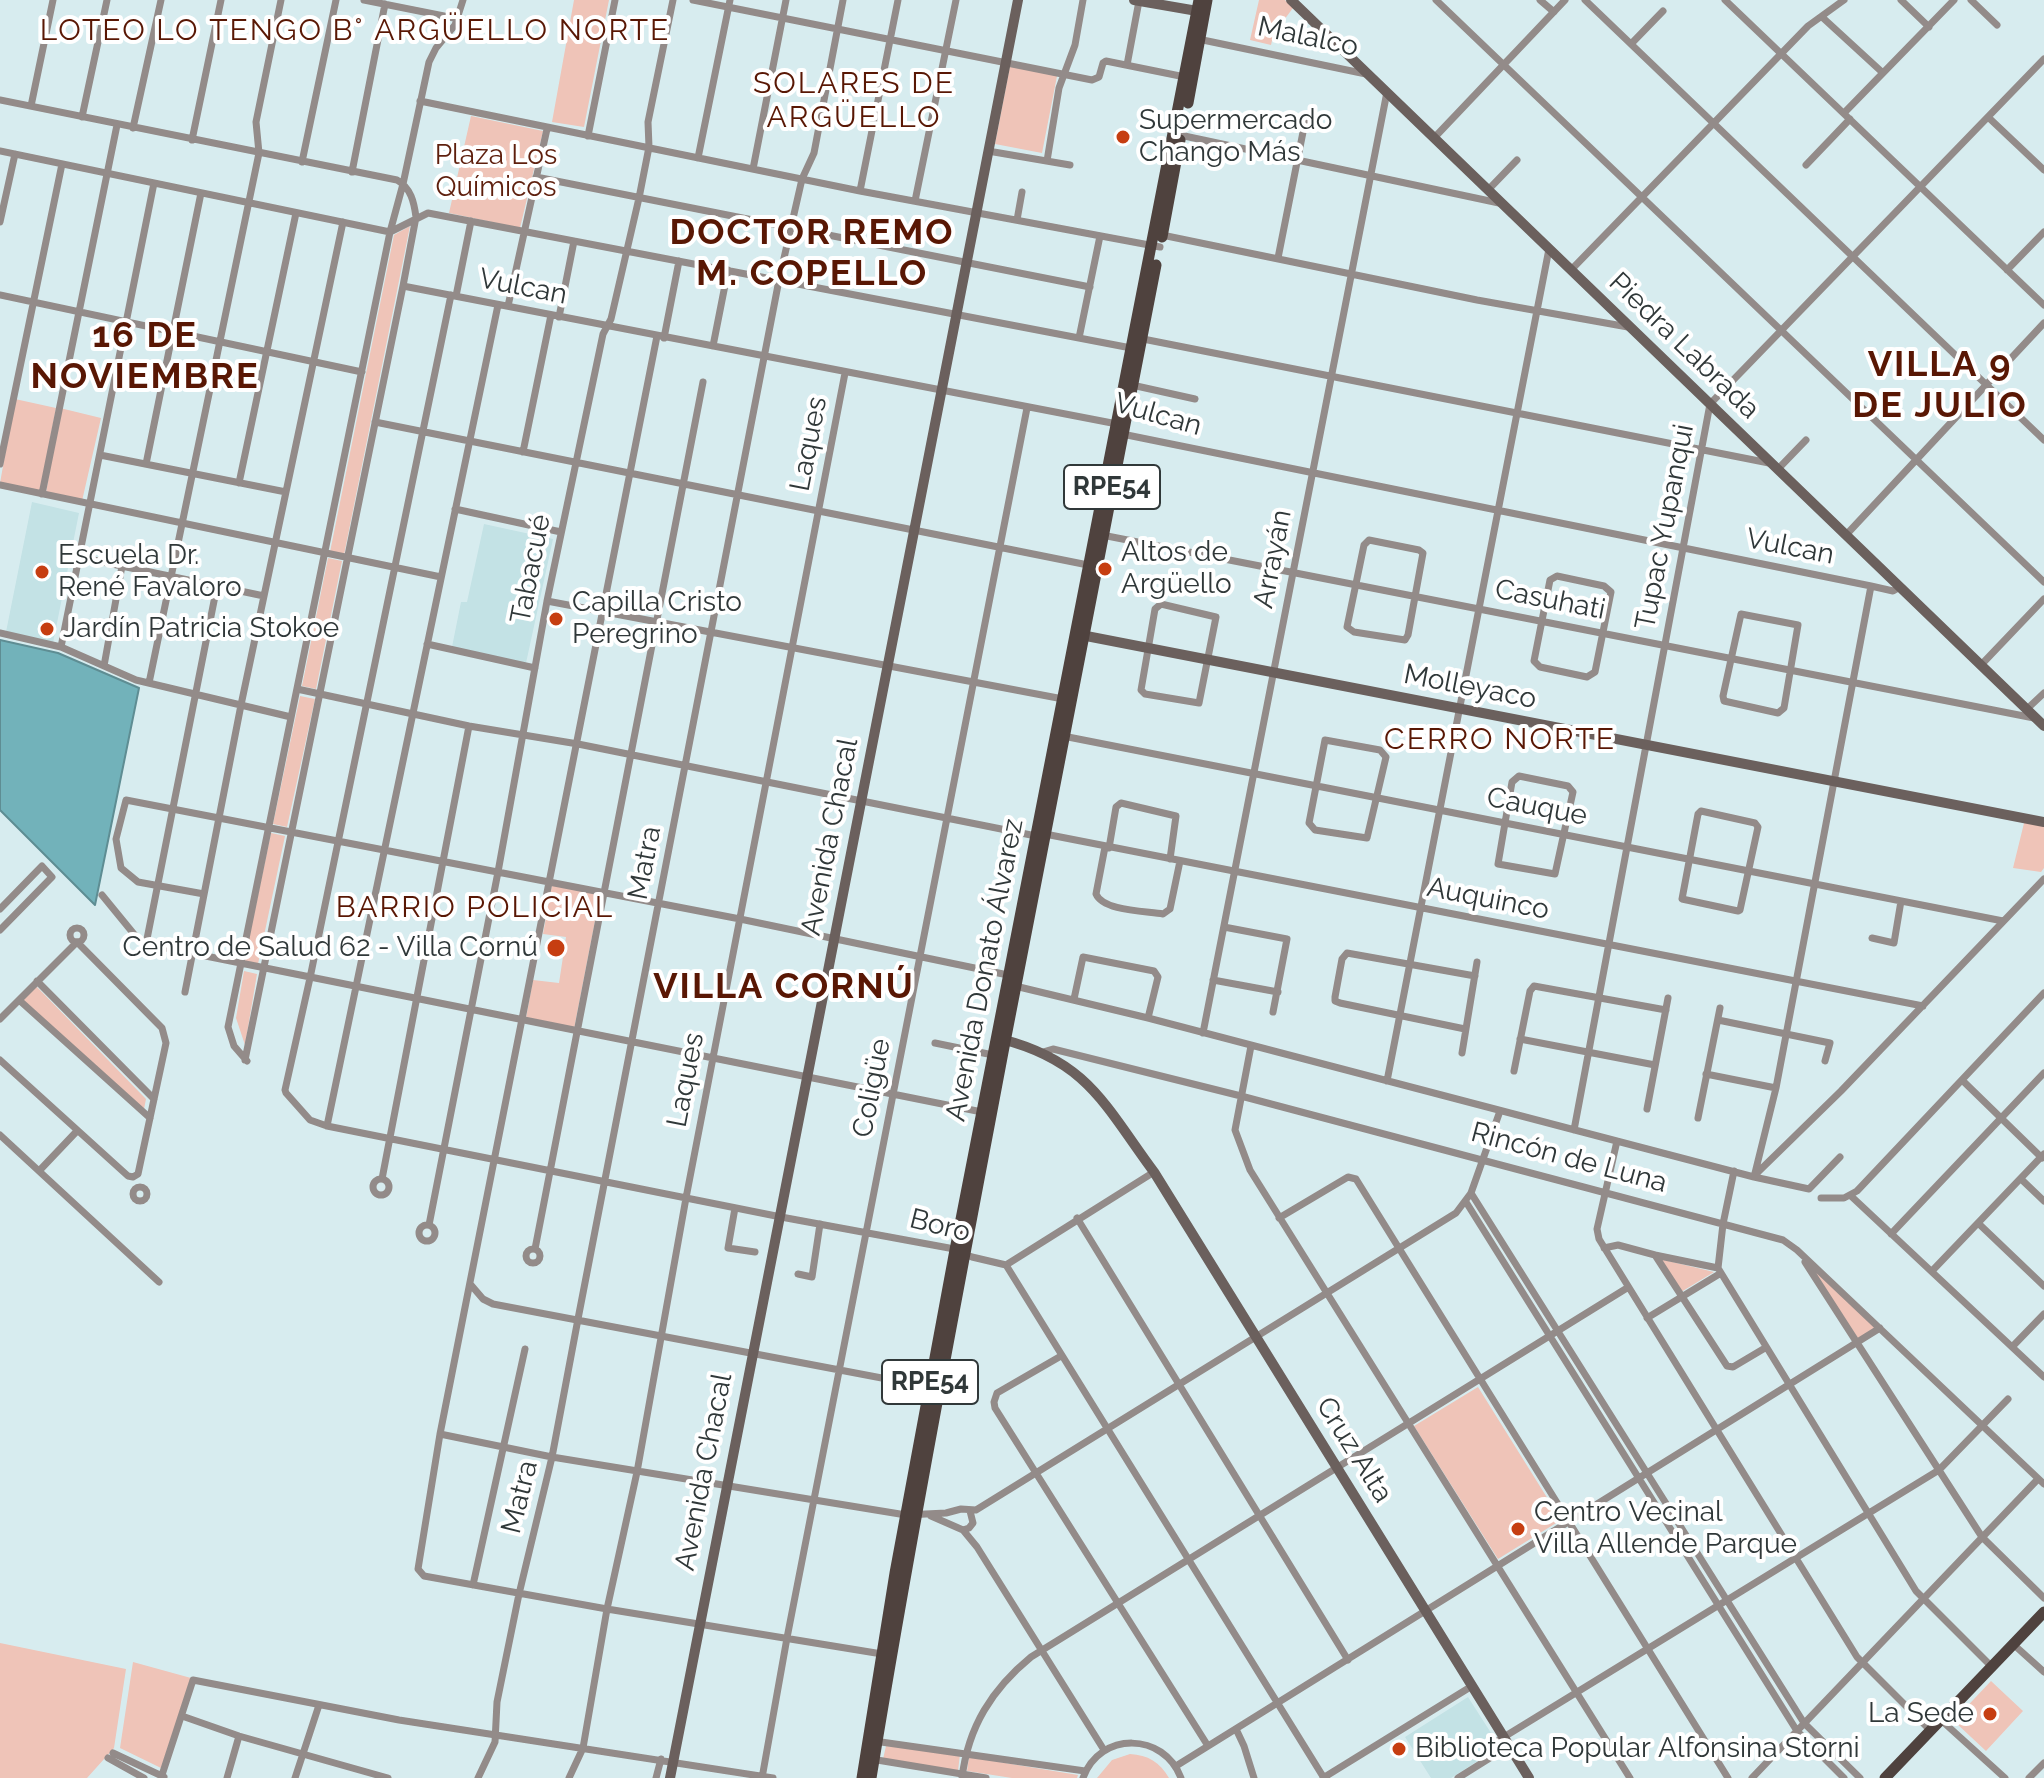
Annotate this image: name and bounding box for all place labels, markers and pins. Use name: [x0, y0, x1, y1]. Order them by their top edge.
place label: Supermercado Chango Más: [1139, 104, 1332, 170]
marker: Supermercado Chango Más: [1114, 128, 1132, 146]
place label: Altos de Argüello: [1121, 536, 1232, 602]
place label: Escuela Dr. René Favaloro: [58, 539, 242, 605]
marker: Altos de Argüello: [1096, 560, 1114, 578]
marker: Escuela Dr. René Favaloro: [33, 563, 51, 581]
place label: Capilla Cristo Peregrino: [572, 586, 742, 652]
marker: Capilla Cristo Peregrino: [547, 610, 565, 628]
place label: Jardín Patricia Stokoe: [63, 612, 339, 646]
marker: Jardín Patricia Stokoe: [38, 620, 56, 638]
place label: Centro de Salud 62 - Villa Cornú: [123, 931, 538, 965]
marker: Centro de Salud 62 - Villa Cornú: [545, 937, 567, 959]
place label: Centro Vecinal Villa Allende Parque: [1534, 1496, 1797, 1562]
marker: Centro Vecinal Villa Allende Parque: [1509, 1520, 1527, 1538]
place label: La Sede: [1868, 1697, 1974, 1731]
marker: La Sede: [1981, 1705, 1999, 1723]
place label: Biblioteca Popular Alfonsina Storni: [1415, 1732, 1860, 1766]
marker: Biblioteca Popular Alfonsina Storni: [1390, 1740, 1408, 1758]

